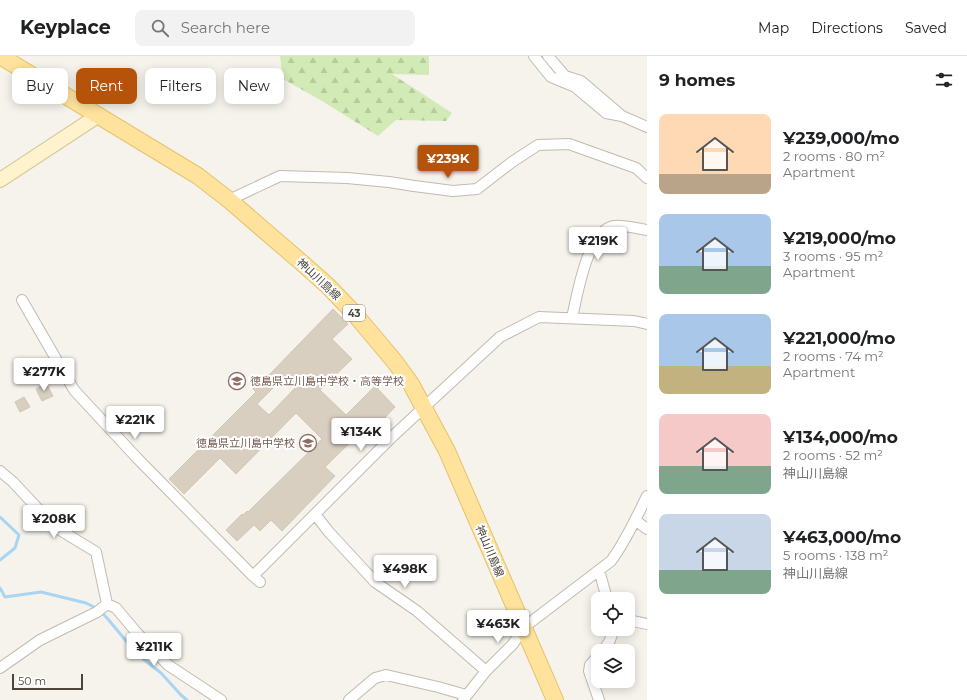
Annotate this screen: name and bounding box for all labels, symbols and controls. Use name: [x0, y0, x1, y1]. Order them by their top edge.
search box: [135, 10, 415, 46]
text: Keyplace: [20, 16, 111, 39]
icon: search: [149, 17, 171, 39]
text: Search here: [181, 18, 270, 37]
text: Map: [758, 19, 789, 37]
text: Directions: [811, 19, 883, 37]
text: Saved: [905, 19, 947, 37]
chip: Buy: [12, 68, 68, 104]
chip: Rent: [76, 68, 137, 104]
chip: Filters: [145, 68, 216, 104]
chip: New: [224, 68, 284, 104]
icon: filters: [933, 69, 955, 91]
text: 9 homes: [659, 70, 735, 90]
text: ¥239,000/mo: [783, 128, 899, 148]
icon: home: [691, 130, 739, 178]
pin: ¥239K: [420, 145, 476, 179]
text: 2 rooms · 80 m²: [783, 148, 885, 164]
text: ¥239K: [427, 150, 469, 166]
text: Apartment: [783, 164, 855, 180]
pin: ¥219K: [570, 227, 626, 261]
text: ¥219,000/mo: [783, 228, 896, 248]
icon: home: [691, 230, 739, 278]
text: ¥219K: [578, 232, 618, 248]
text: 3 rooms · 95 m²: [783, 248, 883, 264]
street label: 神山川島線: [294, 255, 344, 303]
text: Apartment: [783, 264, 855, 280]
road number: 43: [343, 305, 365, 321]
text: ¥221,000/mo: [783, 328, 895, 348]
icon: home: [691, 330, 739, 378]
text: 2 rooms · 74 m²: [783, 348, 884, 364]
pin: ¥277K: [16, 358, 72, 392]
text: ¥277K: [23, 363, 65, 379]
text: Apartment: [783, 364, 855, 380]
school or university icon: 徳島県立川島中学校・高等学校: [227, 371, 247, 391]
place label: 徳島県立川島中学校・高等学校: [250, 374, 404, 388]
pin: ¥221K: [107, 406, 163, 440]
text: ¥221K: [115, 411, 155, 427]
pin: ¥134K: [333, 418, 389, 452]
text: ¥134K: [340, 423, 382, 439]
text: ¥134,000/mo: [783, 427, 898, 447]
icon: home: [691, 430, 739, 478]
school or university icon: 徳島県立川島中学校: [298, 433, 318, 453]
place label: 徳島県立川島中学校: [196, 436, 295, 450]
text: 2 rooms · 52 m²: [783, 447, 883, 463]
text: 神山川島線: [783, 465, 848, 481]
pin: ¥208K: [26, 505, 82, 539]
text: ¥208K: [32, 510, 76, 526]
street label: 神山川島線: [473, 523, 507, 579]
text: ¥463,000/mo: [783, 527, 901, 547]
icon: home: [691, 530, 739, 578]
text: 5 rooms · 138 m²: [783, 547, 888, 563]
pin: ¥498K: [377, 555, 433, 589]
text: ¥498K: [383, 560, 427, 576]
text: 神山川島線: [783, 565, 848, 581]
map controls: [591, 592, 635, 688]
button: locate: [591, 592, 635, 636]
pin: ¥463K: [470, 610, 526, 644]
text: ¥463K: [476, 615, 520, 631]
pin: ¥211K: [126, 633, 182, 667]
text: ¥211K: [135, 638, 173, 654]
button: layers: [591, 644, 635, 688]
scale bar: [12, 672, 83, 691]
text: 50 m: [18, 674, 46, 688]

